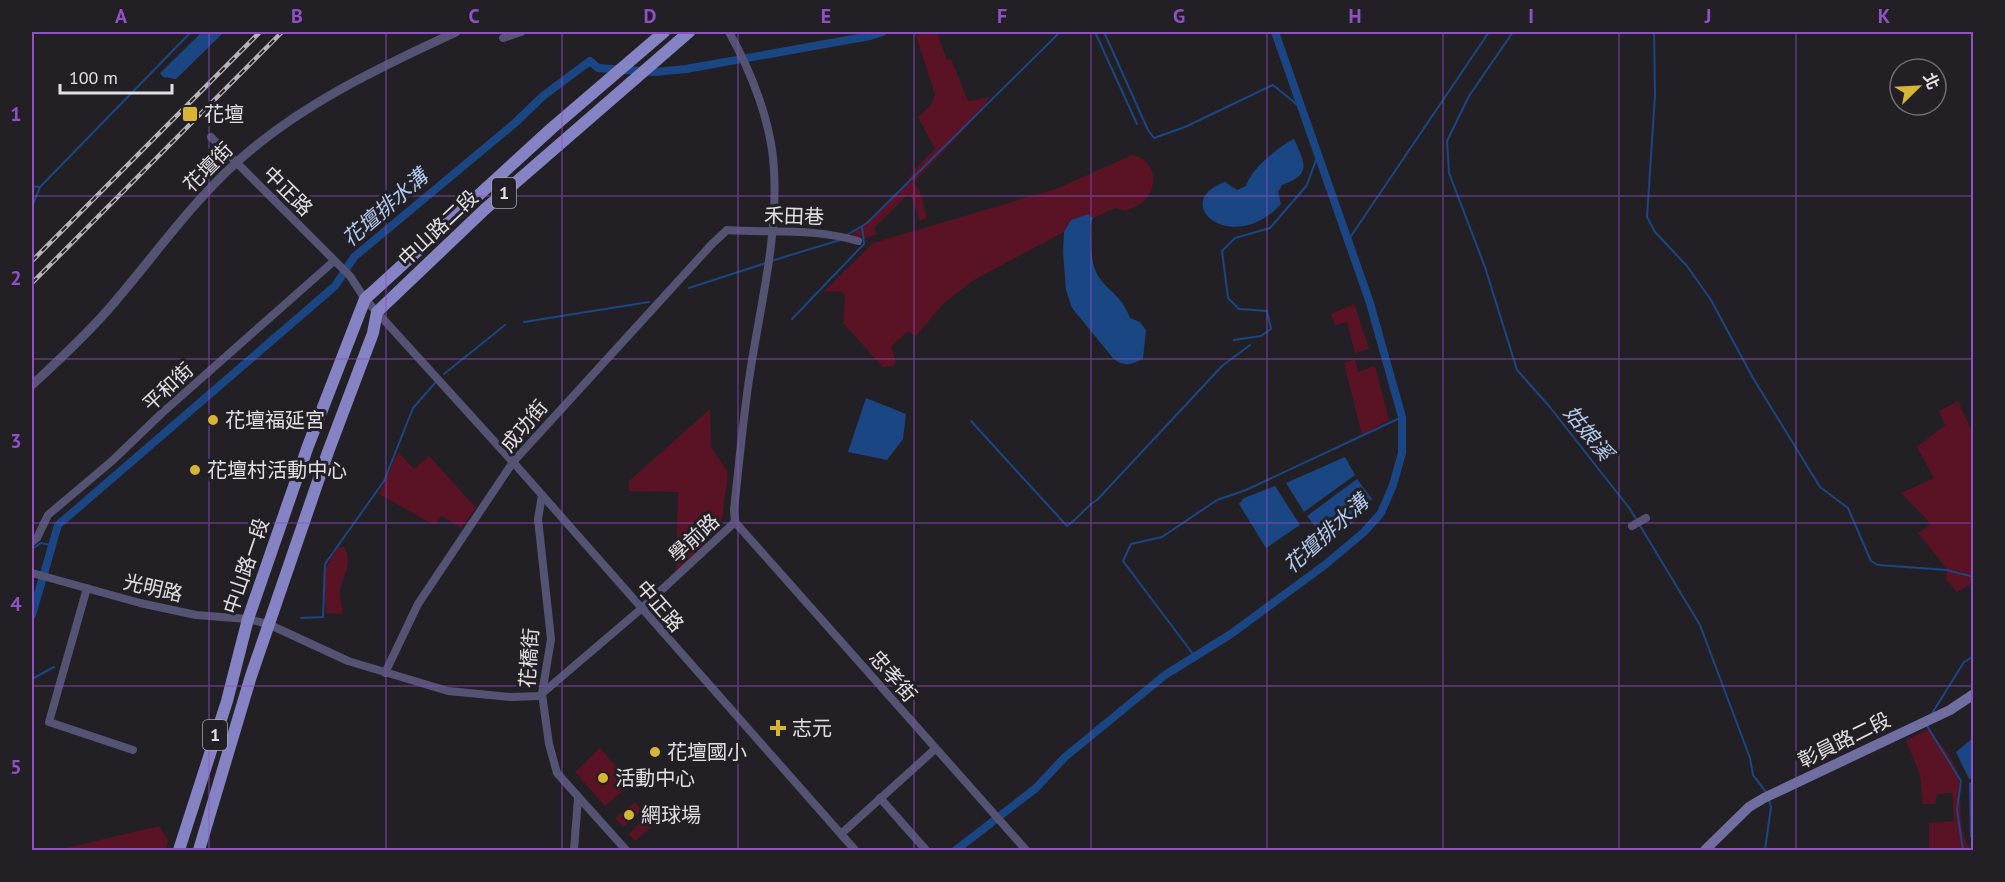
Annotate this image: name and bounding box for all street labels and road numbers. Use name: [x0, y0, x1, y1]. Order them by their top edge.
street label: 花壇街: [178, 137, 238, 197]
street label: 中正路: [258, 161, 318, 221]
road number: 1: [492, 178, 516, 208]
street label: 中山路二段: [393, 184, 483, 272]
street label: 禾田巷: [764, 202, 824, 230]
street label: 平和街: [137, 357, 199, 417]
street label: 成功街: [495, 395, 553, 457]
street label: 學前路: [663, 508, 725, 568]
street label: 中山路一段: [217, 514, 275, 618]
street label: 光明路: [121, 569, 185, 607]
street label: 中正路: [631, 575, 689, 637]
street label: 花橋街: [514, 627, 544, 689]
street label: 忠孝街: [864, 645, 922, 707]
street label: 彰員路二段: [1793, 706, 1895, 774]
road number: 1: [203, 720, 227, 750]

